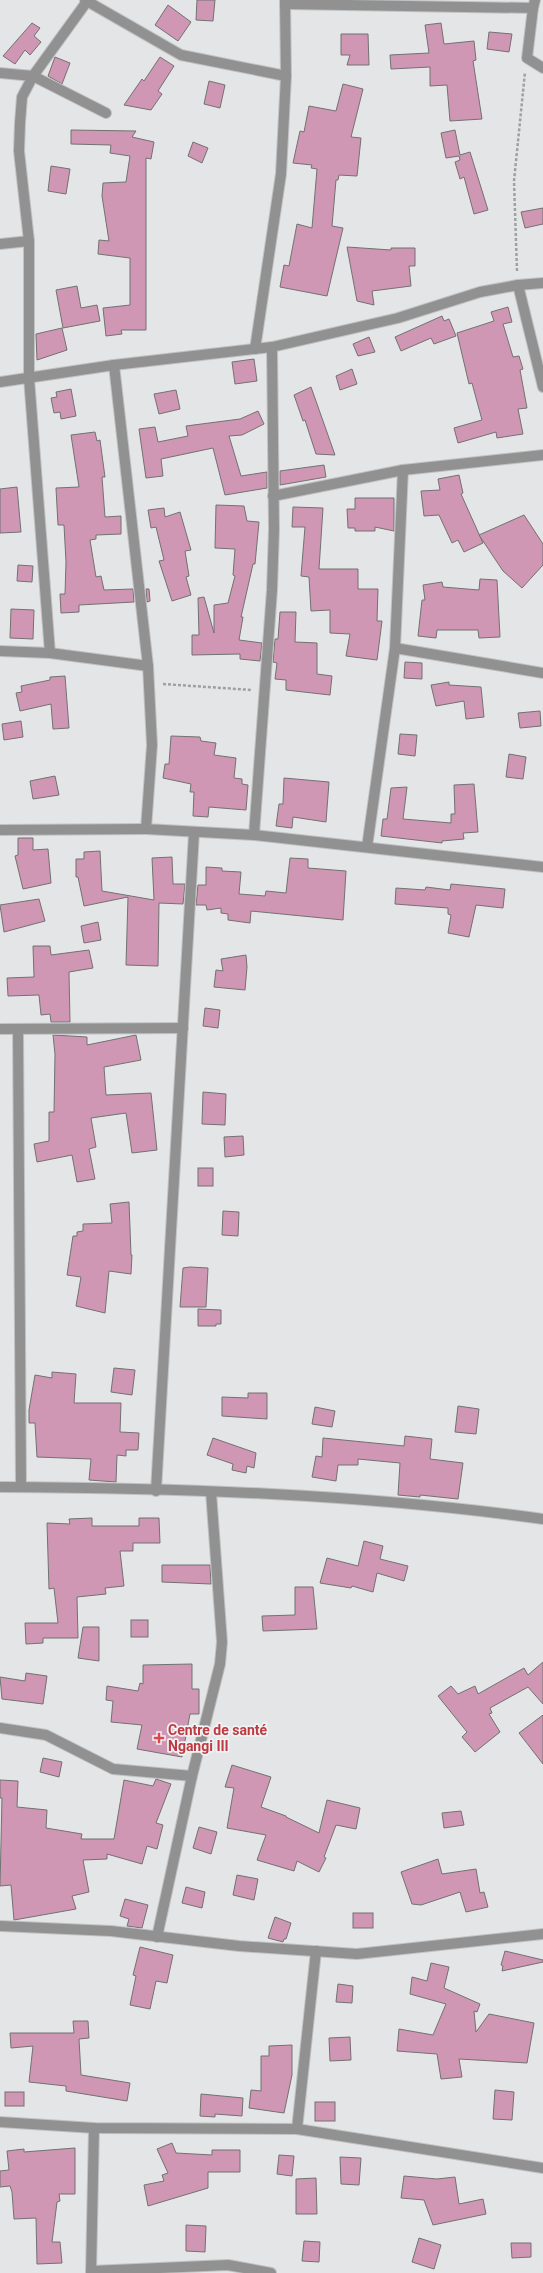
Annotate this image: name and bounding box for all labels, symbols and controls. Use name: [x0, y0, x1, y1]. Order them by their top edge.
place label: Centre de santé Ngangi III: [168, 1722, 268, 1754]
marker: Centre de santé Ngangi III: [153, 1732, 165, 1744]

